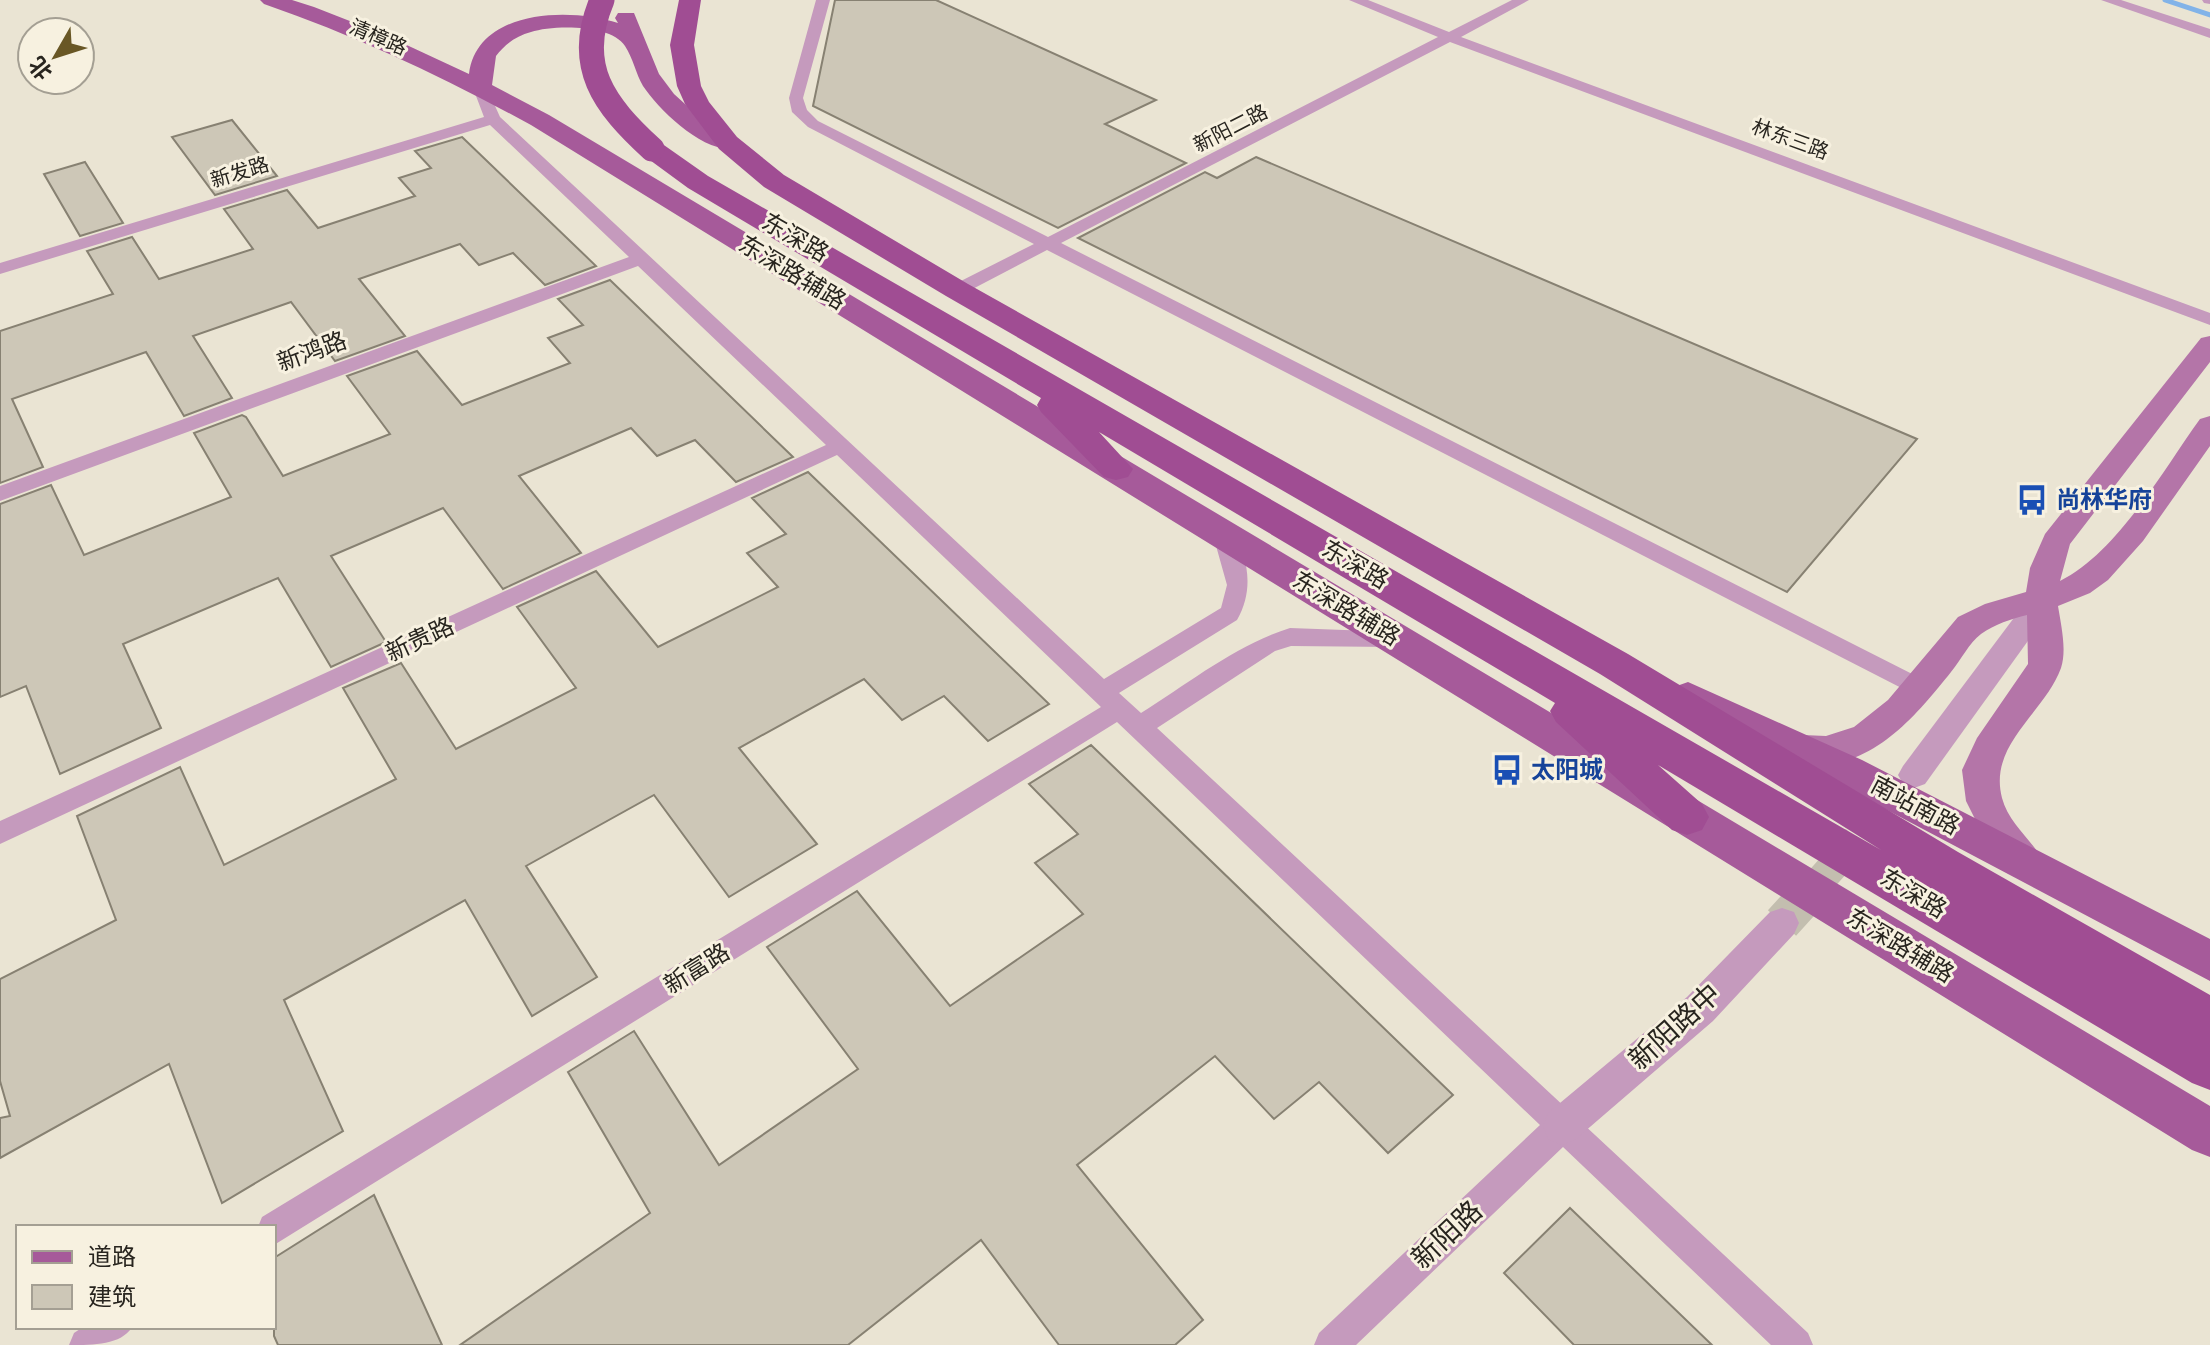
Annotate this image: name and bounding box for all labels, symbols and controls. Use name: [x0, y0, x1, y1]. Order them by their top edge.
street label: 清樟路: [346, 15, 410, 61]
north arrow: [16, 16, 96, 96]
text: 北: [24, 51, 58, 85]
street label: 新阳二路: [1190, 100, 1272, 158]
street label: 林东三路: [1748, 115, 1832, 165]
street label: 新发路: [208, 153, 272, 193]
street label: 东深路: [757, 207, 833, 269]
street label: 东深路辅路: [733, 230, 851, 316]
street label: 新鸿路: [273, 326, 351, 378]
bus stop icon: 尚林华府: [2015, 483, 2049, 517]
place label: 尚林华府: [2056, 486, 2152, 515]
street label: 东深路: [1317, 534, 1393, 596]
street label: 东深路辅路: [1287, 566, 1405, 652]
street label: 新贵路: [381, 612, 459, 668]
bus stop icon: 太阳城: [1490, 753, 1524, 787]
place label: 太阳城: [1531, 756, 1603, 785]
street label: 南站南路: [1866, 771, 1964, 841]
street label: 东深路: [1875, 863, 1951, 925]
street label: 东深路辅路: [1841, 903, 1959, 989]
street label: 新富路: [659, 938, 735, 1000]
street label: 新阳路中: [1622, 977, 1728, 1077]
street label: 新阳路: [1405, 1194, 1489, 1276]
legend: [16, 1225, 276, 1329]
text: 道路: [88, 1243, 136, 1272]
text: 建筑: [88, 1283, 136, 1312]

